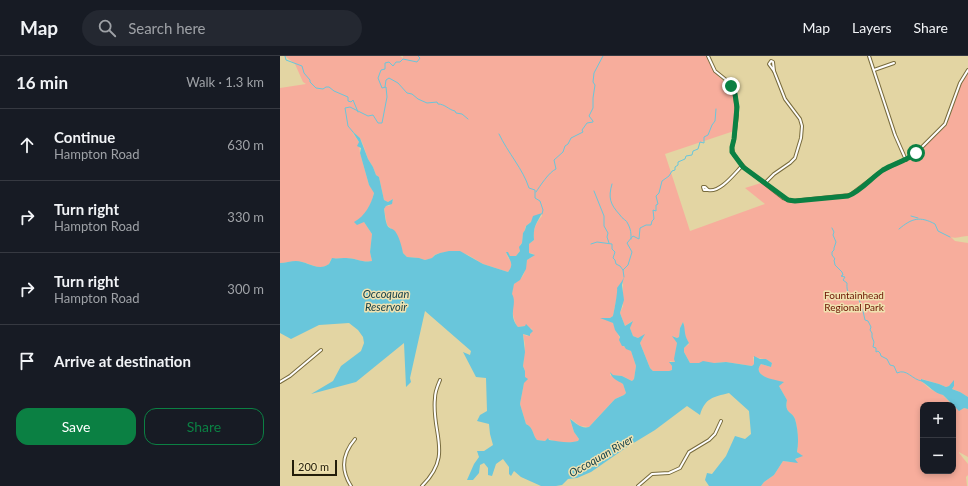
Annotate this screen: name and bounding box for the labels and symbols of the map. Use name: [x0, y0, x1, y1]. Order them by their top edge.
route end: [722, 77, 740, 95]
route start: [907, 144, 925, 162]
water label: Occoquan Reservoir: [363, 287, 409, 313]
park label: Fountainhead Regional Park: [824, 289, 885, 313]
water label: Occoquan River: [566, 432, 635, 479]
scale bar: [292, 458, 337, 477]

